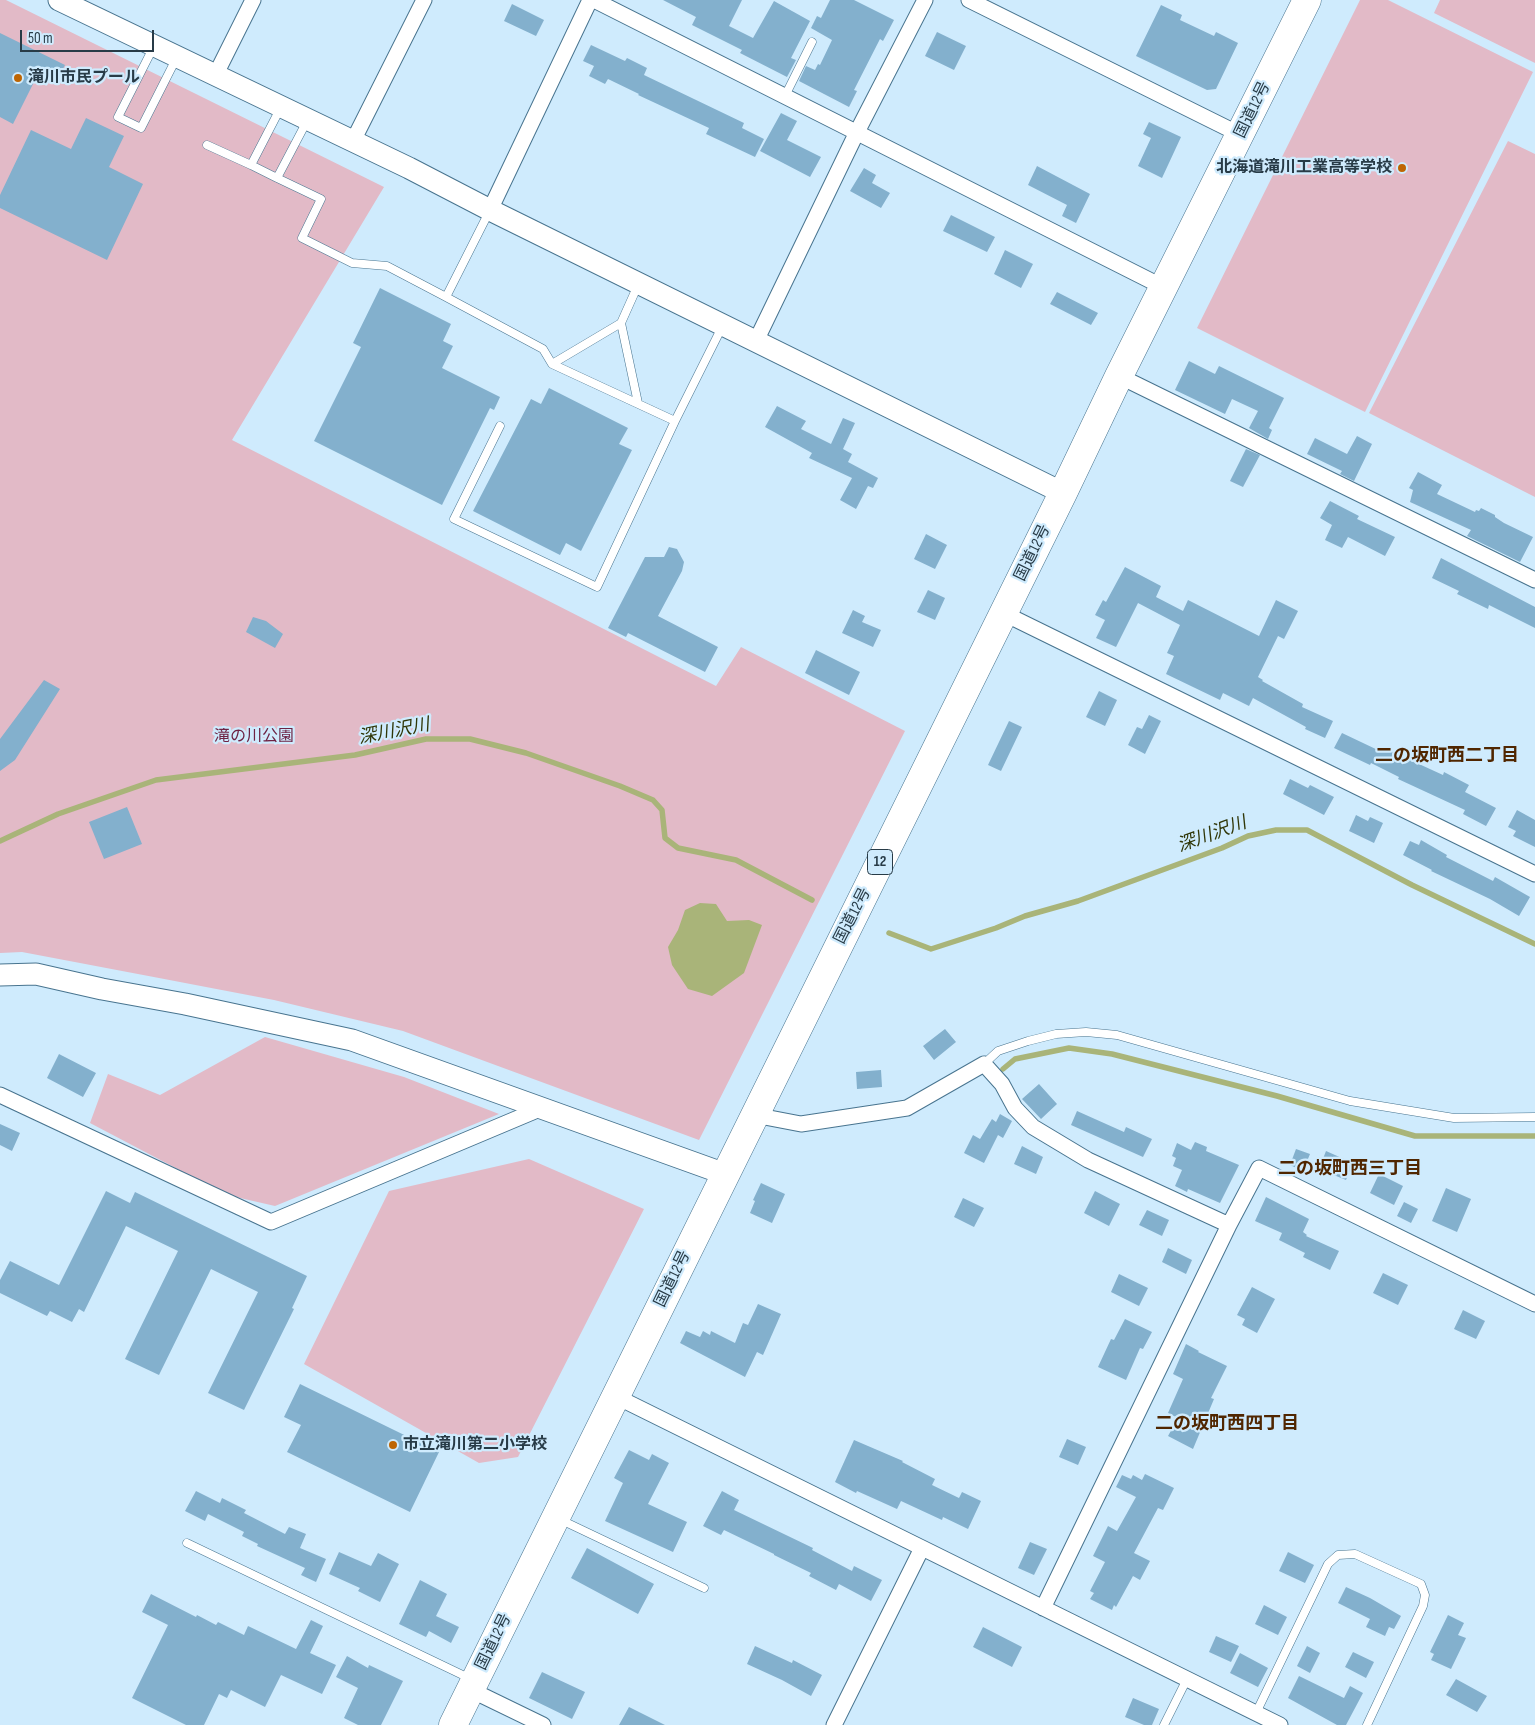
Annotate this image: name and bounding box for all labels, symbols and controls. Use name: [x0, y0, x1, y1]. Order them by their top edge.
scale bar: [22, 20, 156, 52]
text: 50 m: [28, 29, 53, 48]
place label: 滝川市民プール: [28, 68, 140, 88]
marker: 滝川市民プール: [12, 72, 24, 84]
street label: 国道12号: [1231, 79, 1275, 141]
place label: 北海道滝川工業高等学校: [1216, 158, 1392, 178]
marker: 北海道滝川工業高等学校: [1396, 162, 1408, 174]
street label: 国道12号: [1011, 522, 1055, 584]
water label: 深川沢川: [357, 715, 431, 749]
park label: 滝の川公園: [214, 727, 294, 747]
district label: 二の坂町西二丁目: [1375, 745, 1519, 767]
water label: 深川沢川: [1174, 813, 1250, 857]
road number: 12: [868, 850, 892, 874]
street label: 国道12号: [831, 885, 875, 947]
district label: 二の坂町西三丁目: [1278, 1158, 1422, 1180]
street label: 国道12号: [651, 1248, 695, 1310]
district label: 二の坂町西四丁目: [1155, 1413, 1299, 1435]
place label: 市立滝川第二小学校: [403, 1435, 547, 1455]
marker: 市立滝川第二小学校: [387, 1439, 399, 1451]
street label: 国道12号: [472, 1611, 516, 1673]

